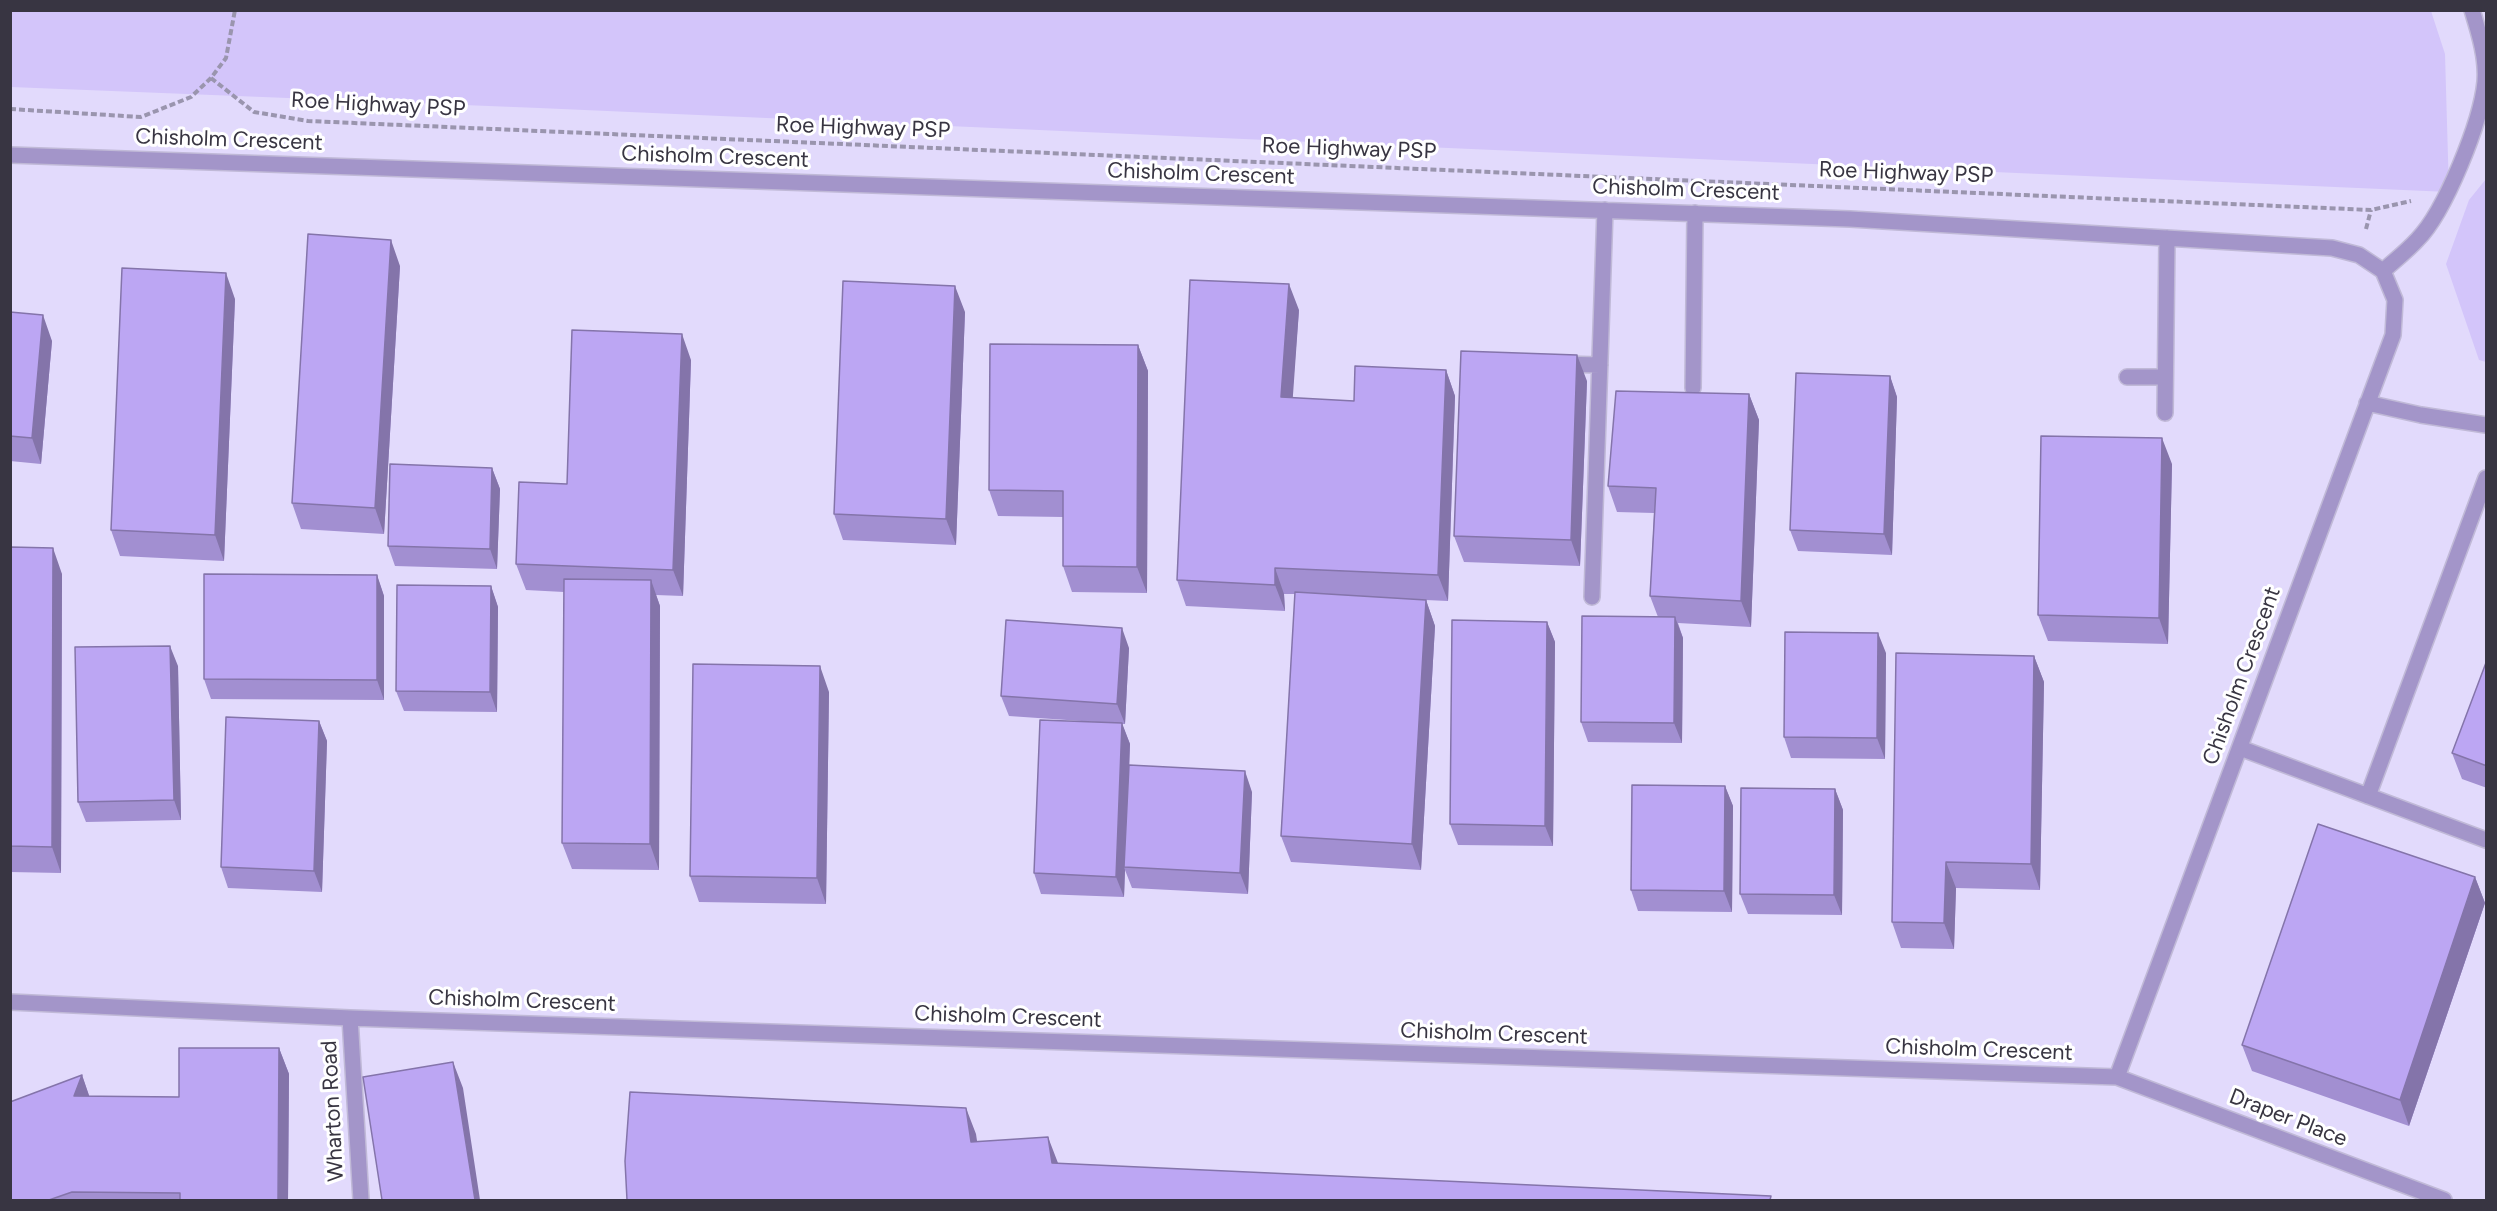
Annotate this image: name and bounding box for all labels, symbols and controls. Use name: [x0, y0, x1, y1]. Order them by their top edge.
street label: Roe Highway PSP: [290, 87, 466, 123]
street label: Roe Highway PSP: [775, 112, 951, 144]
street label: Chisholm Crescent: [135, 124, 323, 156]
street label: Roe Highway PSP: [1261, 133, 1437, 165]
street label: Chisholm Crescent: [621, 141, 809, 173]
street label: Roe Highway PSP: [1818, 157, 1994, 189]
street label: Chisholm Crescent: [1107, 158, 1295, 190]
street label: Chisholm Crescent: [1592, 174, 1780, 206]
street label: Chisholm Crescent: [2198, 583, 2286, 769]
street label: Chisholm Crescent: [428, 985, 616, 1017]
street label: Chisholm Crescent: [914, 1001, 1102, 1033]
street label: Chisholm Crescent: [1400, 1018, 1588, 1050]
street label: Chisholm Crescent: [1885, 1034, 2073, 1066]
street label: Wharton Road: [316, 1040, 350, 1182]
street label: Draper Place: [2225, 1083, 2351, 1153]

